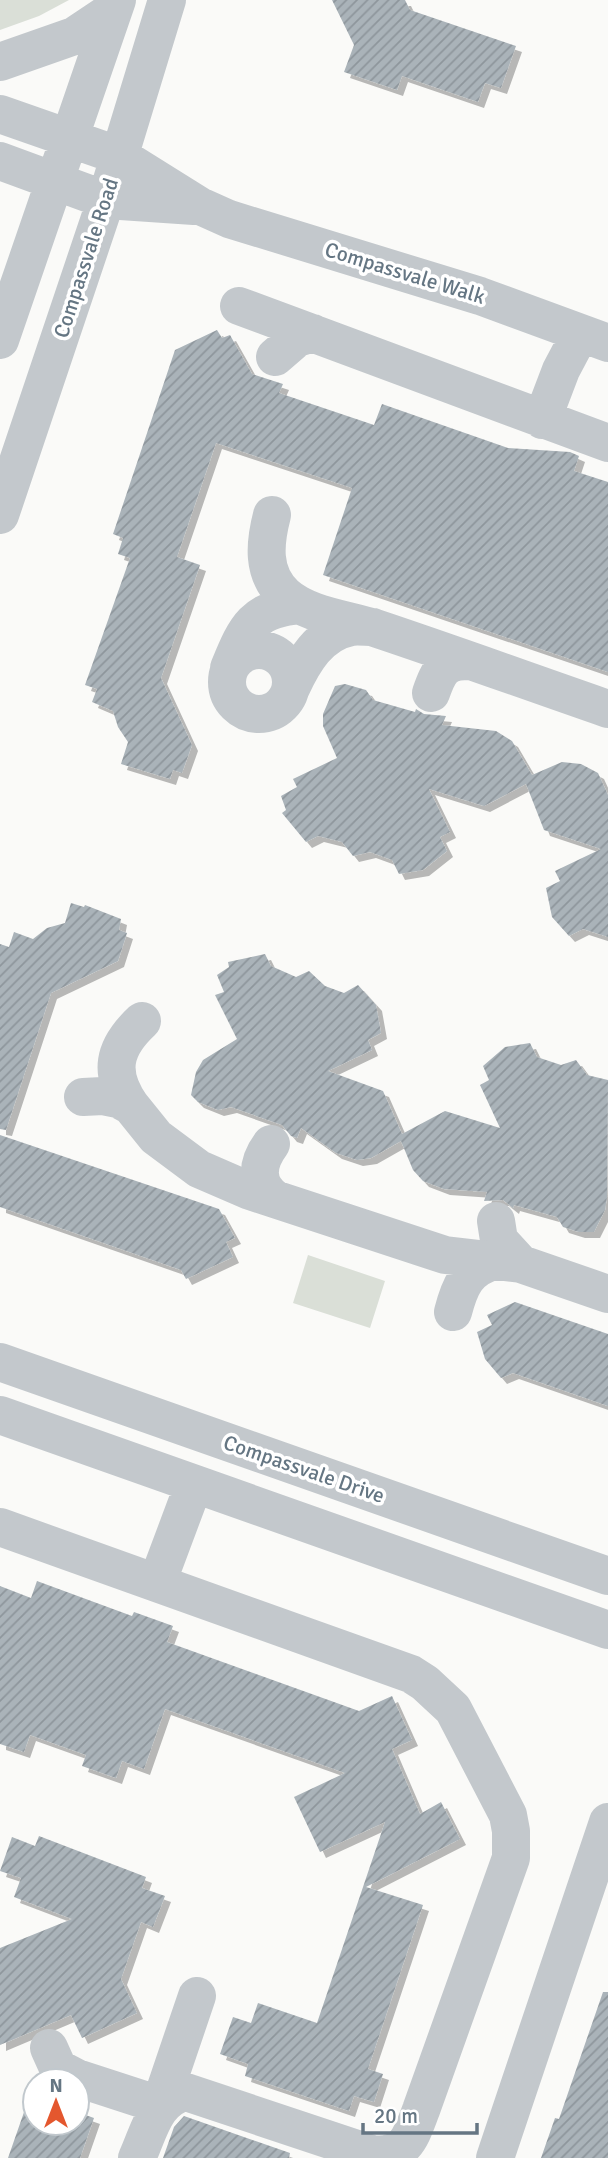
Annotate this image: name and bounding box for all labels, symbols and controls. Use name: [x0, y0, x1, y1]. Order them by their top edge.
street label: Compassvale Road: [48, 175, 124, 341]
street label: Compassvale Walk: [322, 236, 489, 310]
street label: Compassvale Drive: [220, 1429, 388, 1509]
north arrow: [21, 2067, 91, 2137]
text: N: [49, 2074, 63, 2098]
scale bar: [363, 2092, 477, 2136]
text: 20 m: [374, 2103, 418, 2129]

